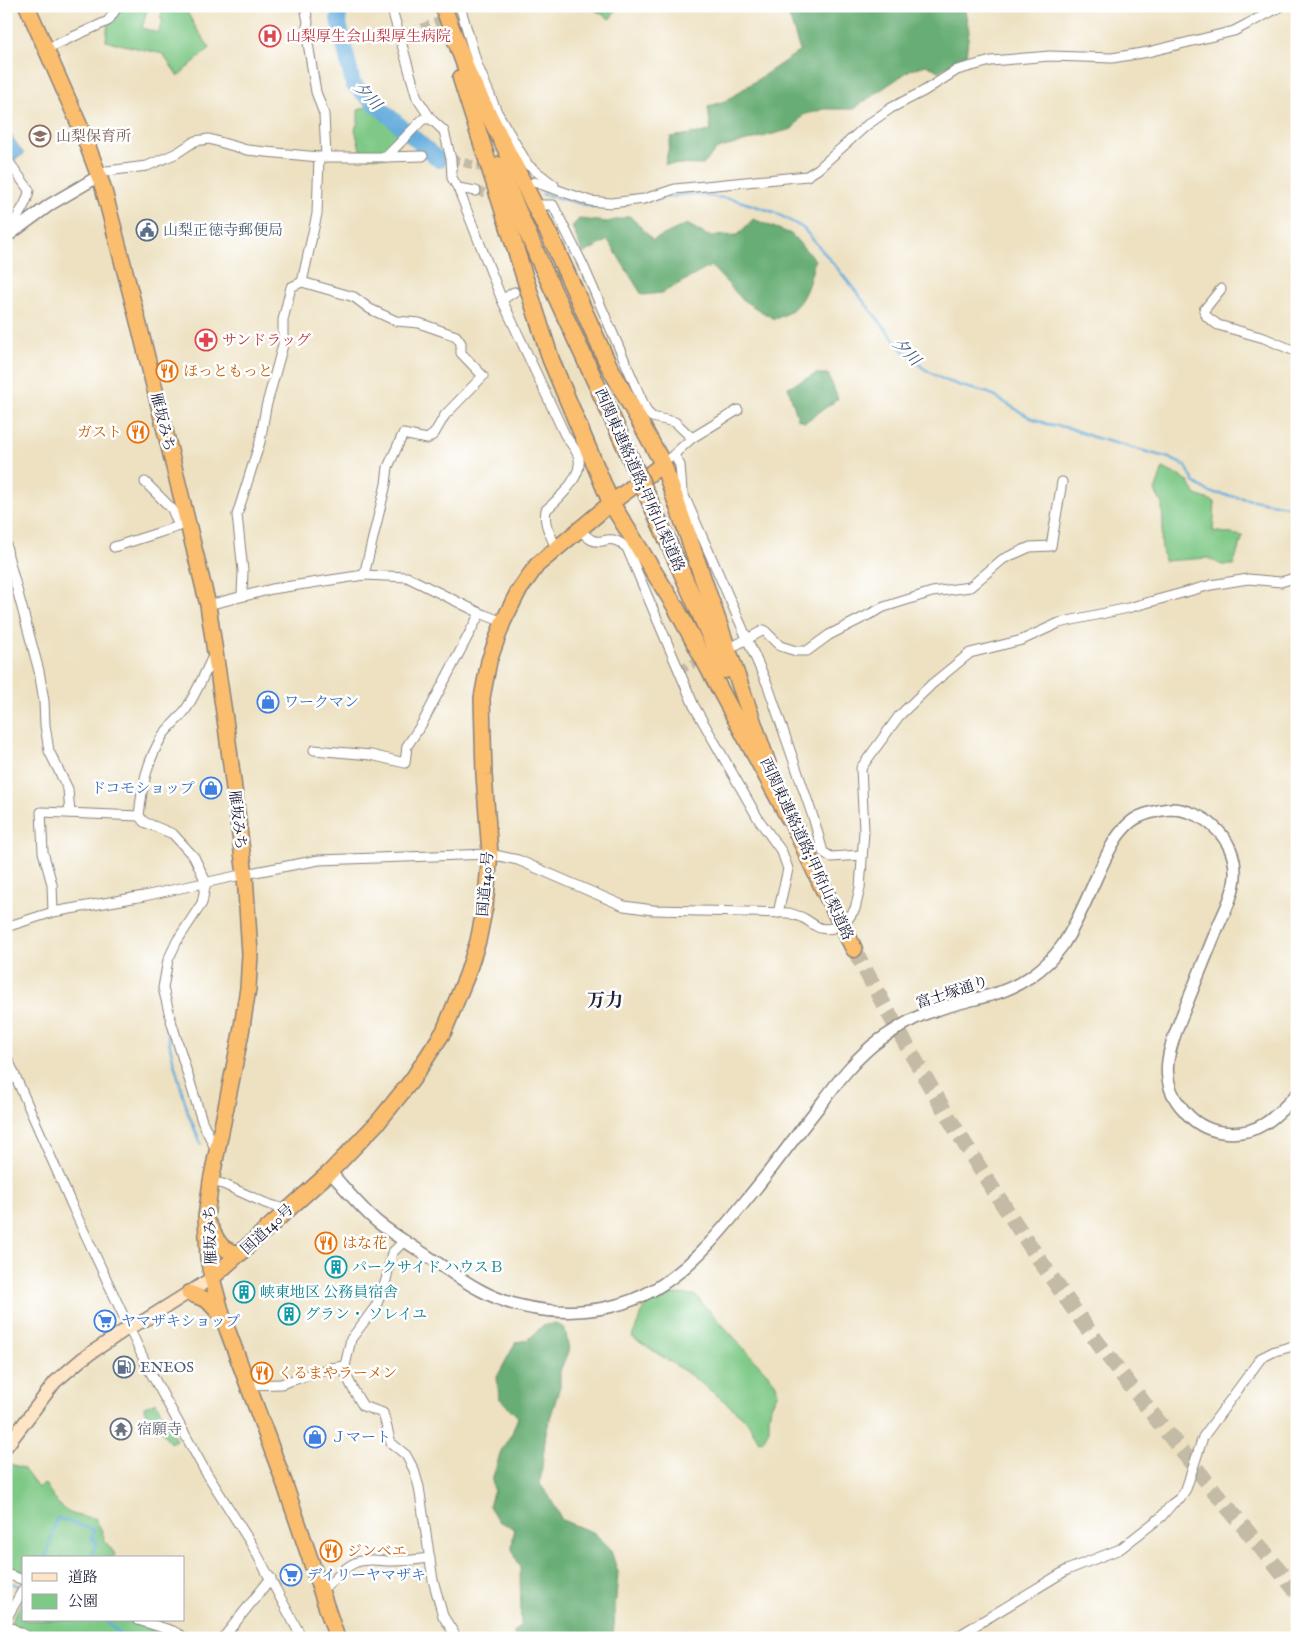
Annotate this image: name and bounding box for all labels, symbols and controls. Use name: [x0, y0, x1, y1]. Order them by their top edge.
hospital icon: 山梨厚生会山梨厚生病院: [258, 24, 282, 48]
place label: 山梨厚生会山梨厚生病院: [286, 27, 451, 46]
water label: 夕川: [348, 78, 386, 116]
school or university icon: 山梨保育所: [28, 124, 52, 148]
place label: 山梨保育所: [56, 127, 131, 146]
public building icon: 山梨正徳寺郵便局: [135, 218, 159, 242]
place label: 山梨正徳寺郵便局: [163, 221, 283, 240]
pharmacy icon: サンドラッグ: [194, 328, 218, 352]
place label: サンドラッグ: [222, 331, 311, 350]
water label: 夕川: [887, 334, 925, 372]
restaurant icon: ほっともっと: [155, 359, 179, 383]
place label: ほっともっと: [183, 362, 273, 381]
street label: 西関東連絡道路;甲府山梨道路: [590, 385, 689, 575]
street label: 雁坂みち: [146, 391, 179, 454]
restaurant icon: ガスト: [126, 420, 150, 444]
place label: ガスト: [77, 423, 122, 442]
shop icon: ワークマン: [256, 690, 280, 714]
place label: ワークマン: [284, 693, 359, 712]
street label: 西関東連絡道路;甲府山梨道路: [756, 755, 857, 944]
shop icon: ドコモショップ: [199, 776, 223, 800]
place label: ドコモショップ: [91, 779, 195, 798]
street label: 雁坂みち: [224, 789, 251, 851]
street label: 国道140号: [473, 851, 498, 917]
street label: 富士塚通り: [914, 972, 991, 1013]
district label: 万力: [587, 990, 623, 1013]
street label: 国道140号: [237, 1200, 298, 1259]
street label: 雁坂みち: [200, 1205, 221, 1265]
restaurant icon: はな花: [314, 1231, 338, 1255]
place label: はな花: [342, 1234, 387, 1253]
building icon: パークサイド ハウスＢ: [324, 1255, 348, 1279]
place label: パークサイド ハウスＢ: [352, 1258, 504, 1277]
building icon: 峡東地区 公務員宿舎: [232, 1280, 256, 1304]
place label: 峡東地区 公務員宿舎: [260, 1283, 398, 1302]
building icon: グラン・ ソレイユ: [277, 1302, 301, 1326]
place label: グラン・ ソレイユ: [305, 1305, 427, 1324]
supermarket icon: ヤマザキショップ: [93, 1309, 117, 1333]
place label: ヤマザキショップ: [121, 1312, 241, 1331]
fuel station icon: ENEOS: [112, 1355, 136, 1379]
place label: ENEOS: [140, 1358, 194, 1377]
restaurant icon: くるまやラーメン: [250, 1361, 274, 1385]
place label: くるまやラーメン: [278, 1364, 397, 1383]
temple icon: 宿願寺: [109, 1417, 133, 1441]
place label: 宿願寺: [137, 1420, 182, 1439]
shop icon: Ｊマート: [303, 1425, 327, 1449]
place label: Ｊマート: [331, 1428, 391, 1447]
restaurant icon: ジンベエ: [319, 1539, 343, 1563]
place label: ジンベエ: [347, 1542, 407, 1561]
legend: [22, 1556, 185, 1622]
supermarket icon: デイリーヤマザキ: [279, 1563, 303, 1587]
place label: デイリーヤマザキ: [307, 1566, 426, 1585]
text: 道路: [68, 1568, 98, 1587]
text: 公園: [68, 1592, 98, 1611]

